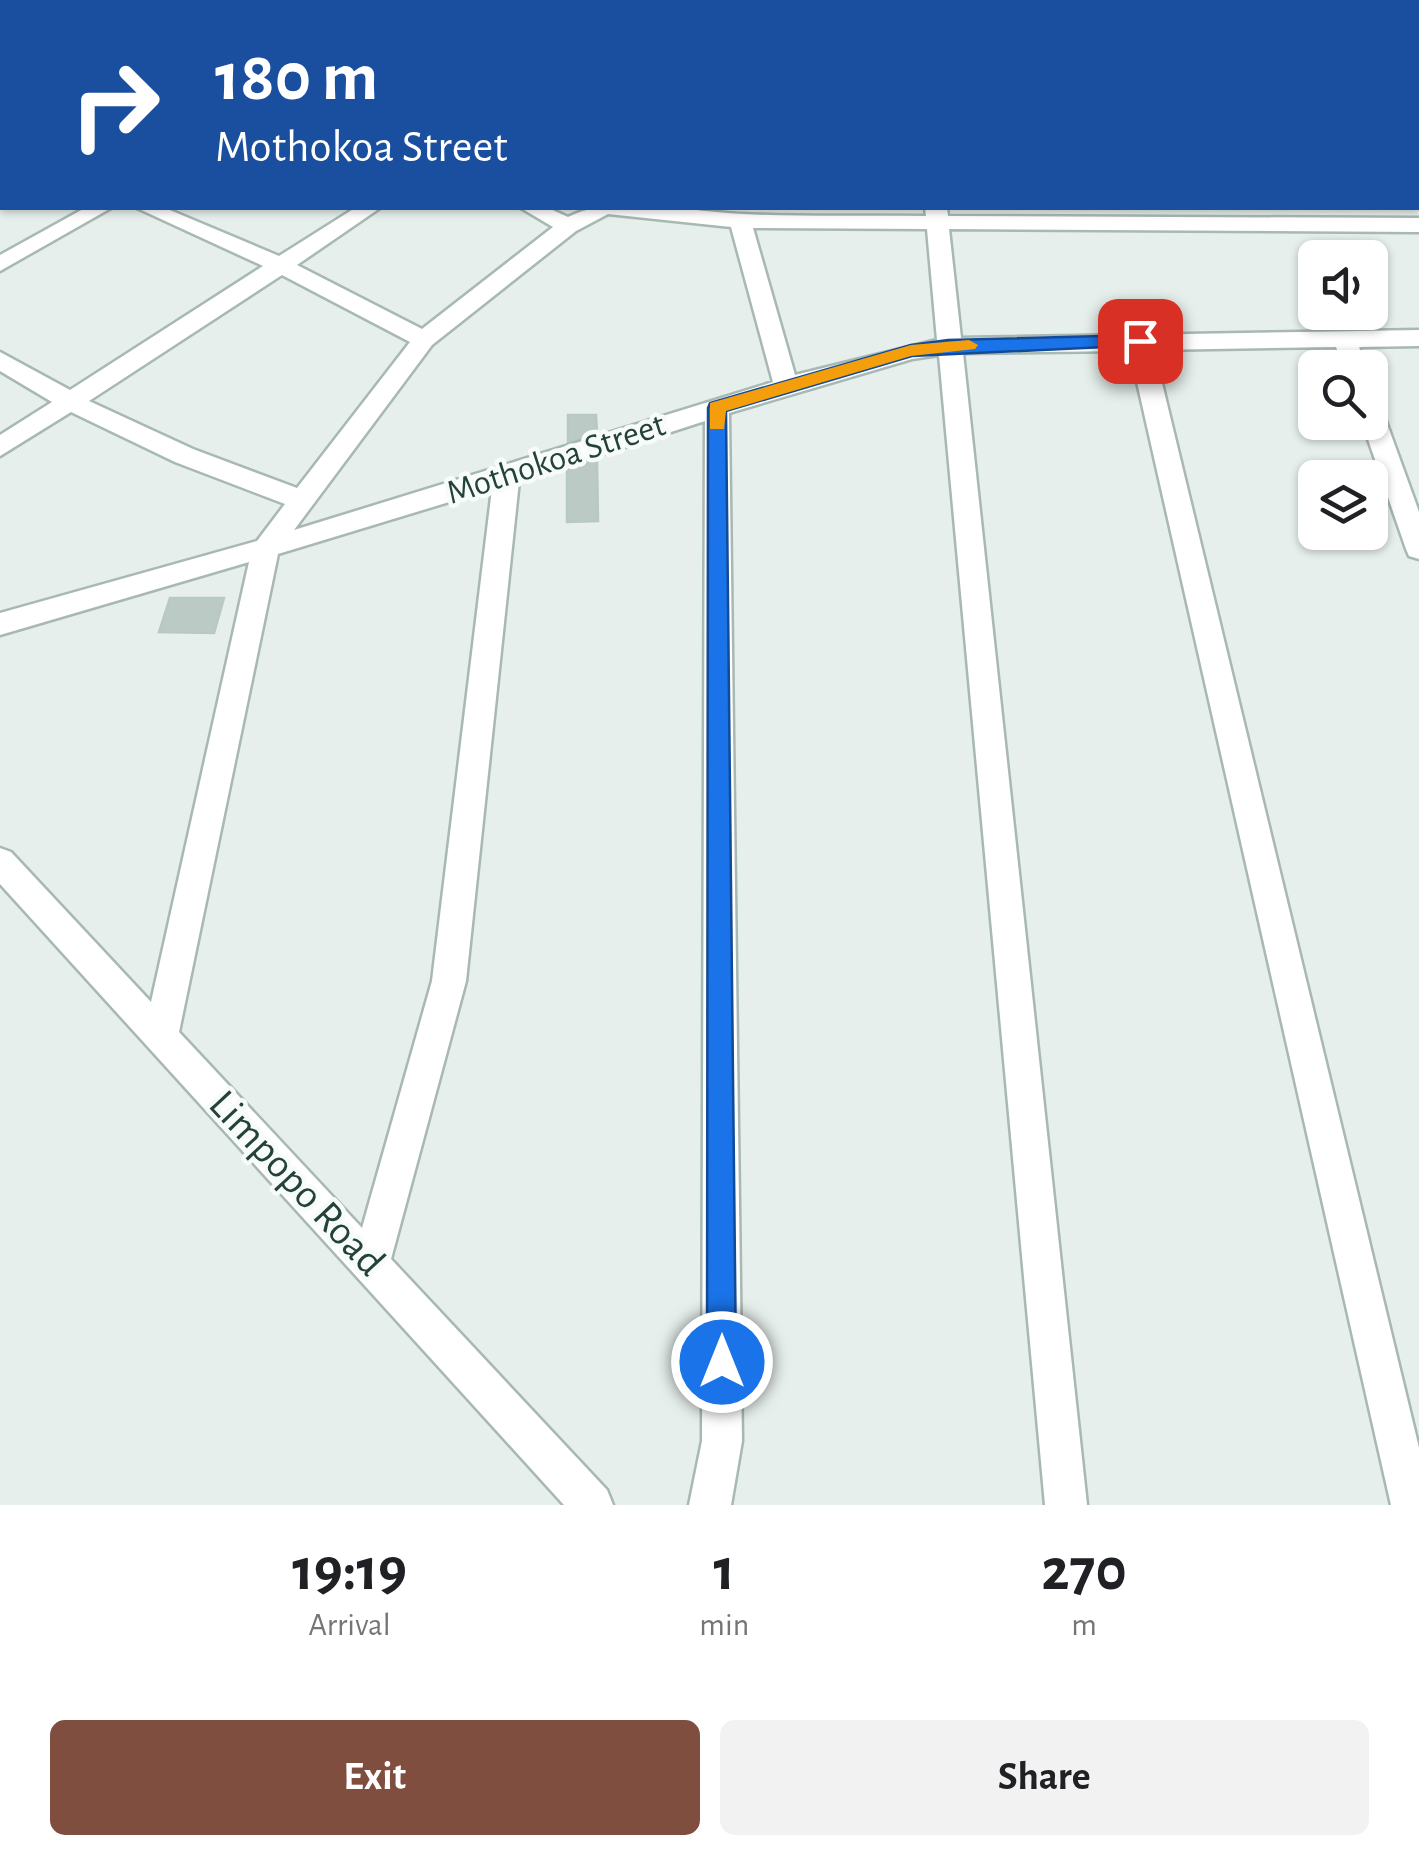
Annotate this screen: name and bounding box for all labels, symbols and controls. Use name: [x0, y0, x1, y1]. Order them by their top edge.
icon: right: [50, 40, 180, 170]
text: 180 m: [215, 43, 378, 113]
text: Mothokoa Street: [215, 125, 508, 170]
map controls: [1298, 240, 1388, 550]
button: sound: [1298, 240, 1388, 330]
pin: [1098, 299, 1183, 384]
icon: arrive: [1113, 314, 1168, 369]
button: search: [1298, 350, 1388, 440]
street label: Mothokoa Street: [442, 407, 670, 511]
button: layers: [1298, 460, 1388, 550]
street label: Limpopo Road: [201, 1082, 393, 1284]
position arrow: [670, 1310, 774, 1414]
text: 19:19: [292, 1541, 407, 1601]
text: 1: [713, 1541, 735, 1601]
text: 270: [1041, 1541, 1127, 1601]
text: Arrival: [309, 1609, 391, 1641]
text: min: [699, 1609, 749, 1641]
text: m: [1071, 1609, 1097, 1641]
button: Exit: [50, 1720, 700, 1835]
button: Share: [720, 1720, 1369, 1835]

